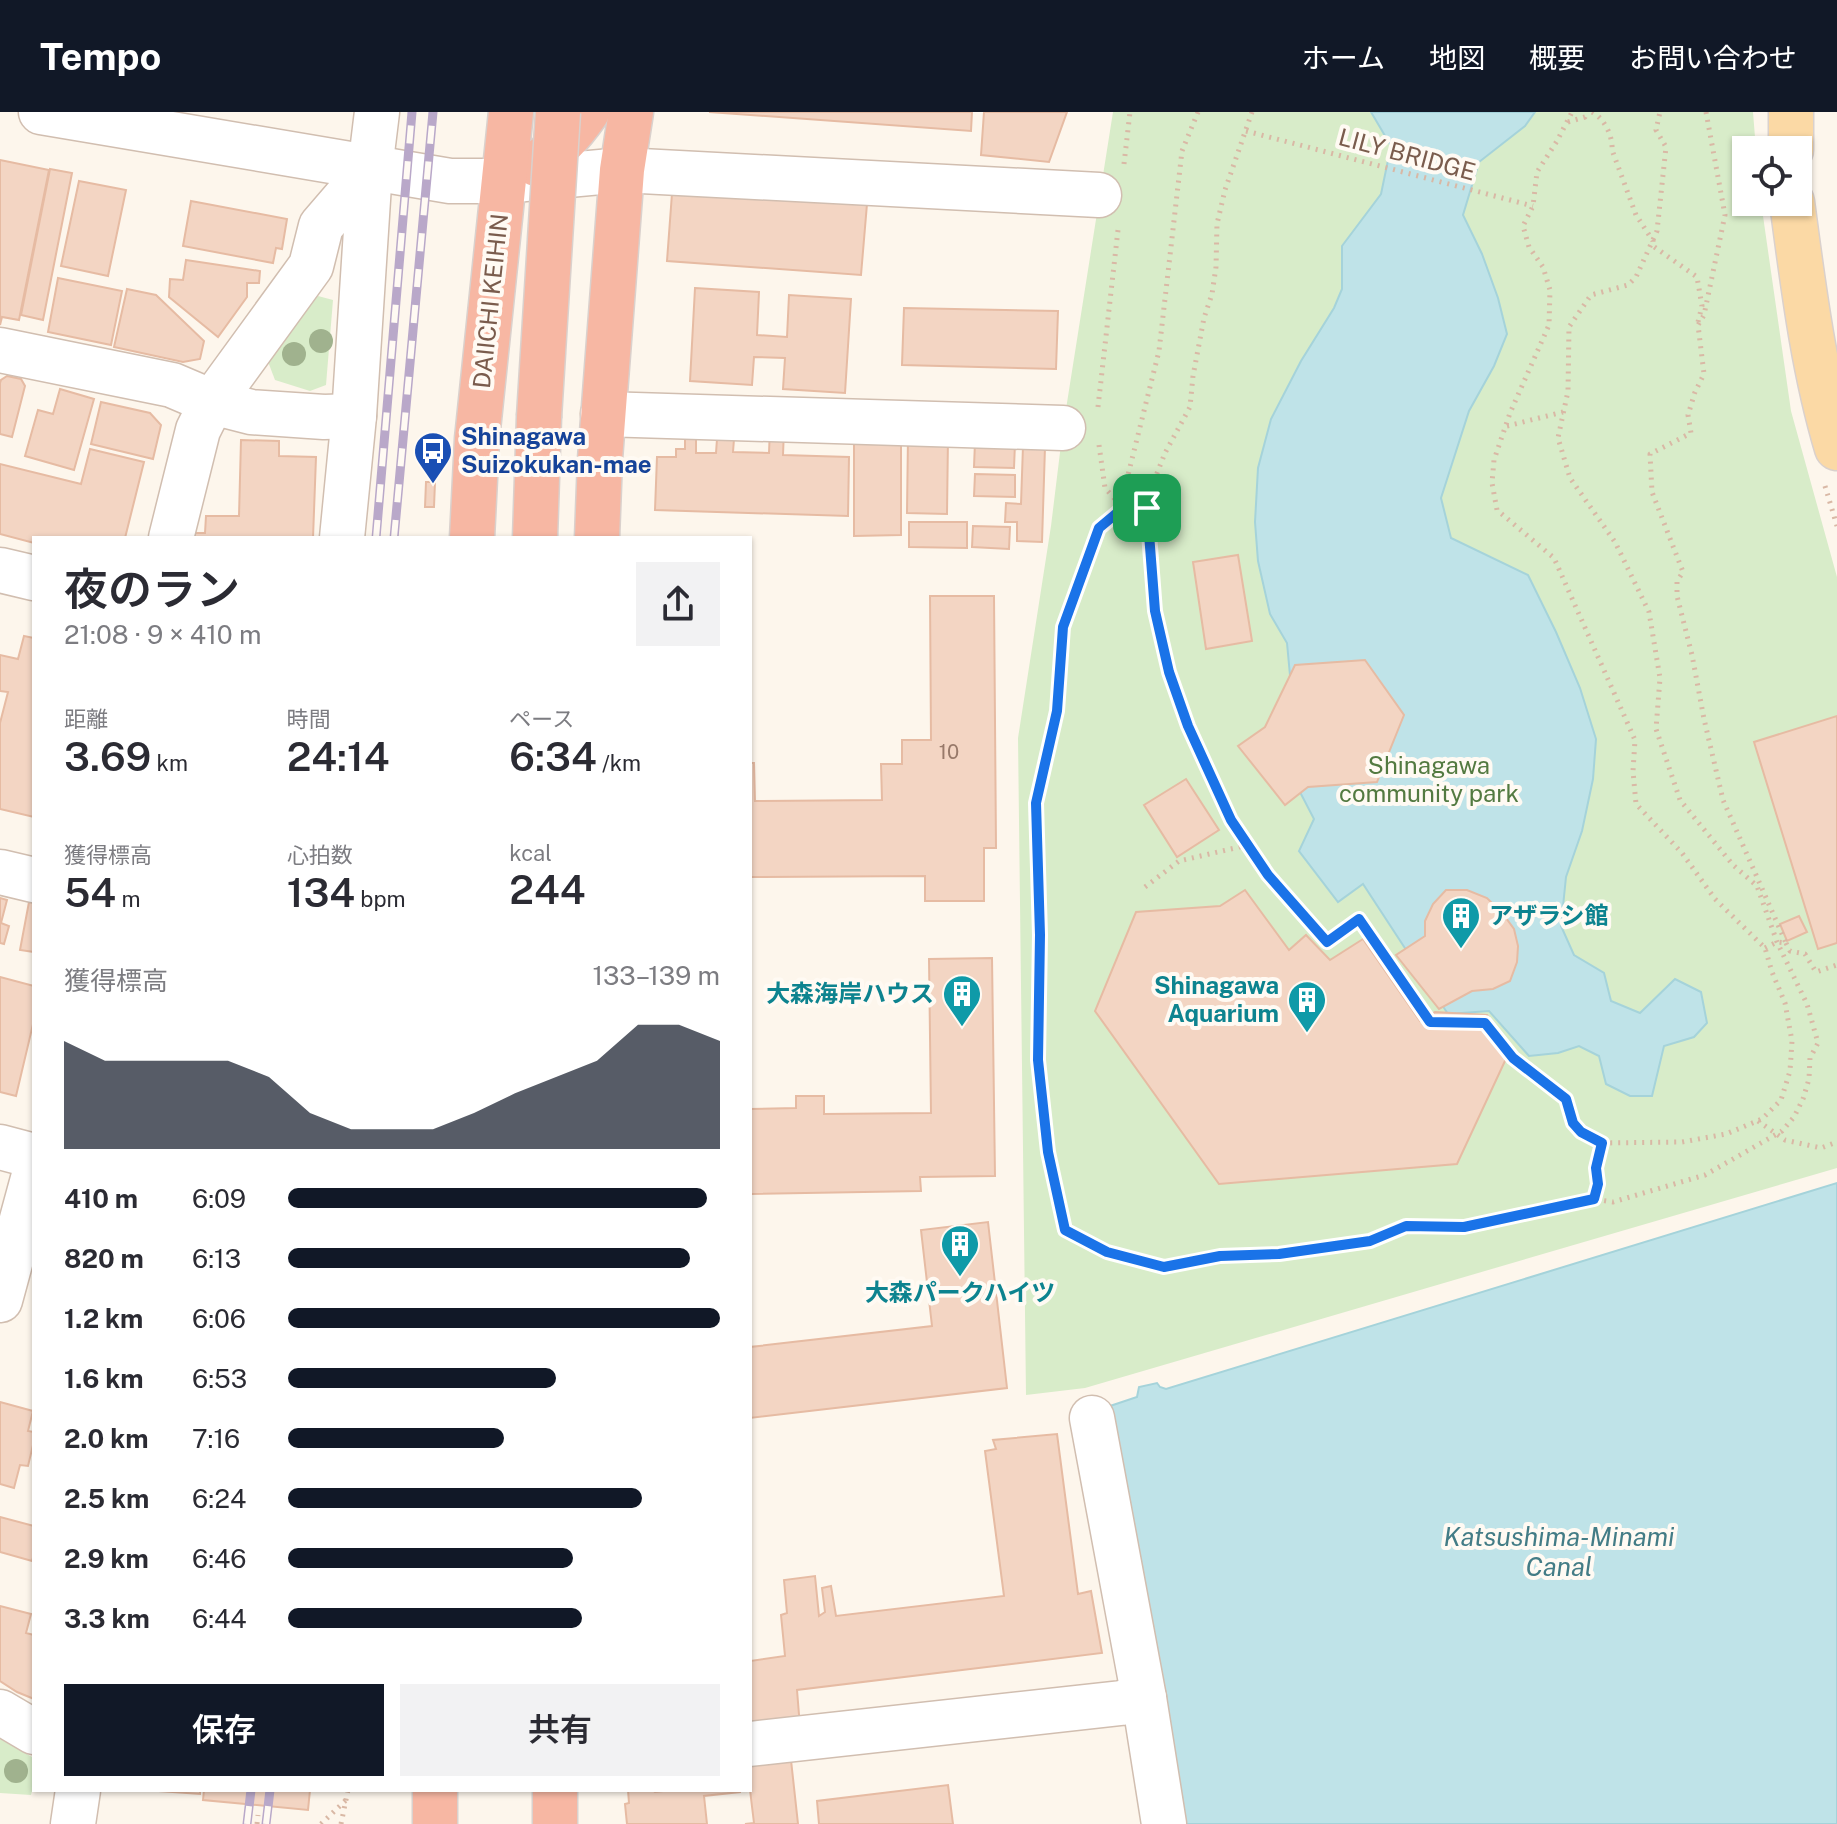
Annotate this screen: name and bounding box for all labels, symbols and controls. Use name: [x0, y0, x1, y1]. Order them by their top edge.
text: Tempo: [40, 34, 161, 79]
text: ホーム: [1302, 41, 1385, 74]
text: 地図: [1429, 41, 1485, 74]
text: 概要: [1529, 41, 1585, 74]
text: お問い合わせ: [1629, 41, 1797, 74]
street label: LILY BRIDGE: [1336, 122, 1479, 186]
map controls: [1732, 136, 1812, 216]
button: locate: [1732, 136, 1812, 216]
street label: DAIICHI KEIHIN: [467, 212, 513, 390]
place label: Shinagawa Suizokukan-mae: [461, 422, 652, 478]
bus stop icon: Shinagawa Suizokukan-mae: [412, 430, 454, 485]
pin: [1113, 474, 1181, 542]
icon: arrive: [1125, 486, 1169, 530]
button: share: [636, 562, 720, 646]
text: 夜のラン: [64, 563, 240, 615]
text: 21:08 · 9 × 410 m: [64, 619, 262, 650]
text: 距離: [64, 706, 108, 732]
text: 時間: [287, 706, 331, 732]
text: ペース: [509, 706, 574, 732]
text: 3.69: [64, 733, 151, 780]
text: 24:14: [287, 733, 390, 780]
text: 6:34: [509, 733, 597, 780]
house number: 10: [939, 740, 959, 764]
text: km: [151, 750, 188, 776]
text: /km: [597, 750, 641, 776]
park label: Shinagawa community park: [1339, 751, 1519, 807]
text: kcal: [509, 840, 552, 866]
text: 獲得標高: [64, 842, 152, 868]
text: 心拍数: [287, 842, 353, 868]
text: 244: [509, 866, 586, 913]
text: 54: [64, 869, 116, 916]
text: 134: [287, 869, 355, 916]
text: m: [116, 886, 141, 912]
text: bpm: [355, 886, 406, 912]
building icon: アザラシ館: [1440, 895, 1482, 950]
place label: アザラシ館: [1489, 901, 1609, 929]
text: 133–139 m: [593, 960, 720, 991]
text: 獲得標高: [64, 965, 168, 996]
place label: Shinagawa Aquarium: [1154, 971, 1279, 1027]
building icon: 大森海岸ハウス: [941, 973, 983, 1028]
place label: 大森海岸ハウス: [766, 979, 934, 1007]
building icon: Shinagawa Aquarium: [1286, 979, 1328, 1034]
text: 410 m: [64, 1183, 138, 1214]
text: 6:09: [192, 1183, 246, 1214]
building icon: 大森パークハイツ: [939, 1223, 981, 1278]
text: 820 m: [64, 1243, 144, 1274]
text: 6:13: [192, 1243, 241, 1274]
place label: 大森パークハイツ: [865, 1278, 1055, 1306]
text: 1.2 km: [64, 1303, 143, 1334]
text: 6:06: [192, 1303, 246, 1334]
text: 1.6 km: [64, 1363, 144, 1394]
text: 6:53: [192, 1363, 247, 1394]
text: 2.0 km: [64, 1423, 149, 1454]
text: 7:16: [192, 1423, 240, 1454]
text: 2.5 km: [64, 1483, 149, 1514]
text: 6:24: [192, 1483, 246, 1514]
water label: Katsushima-Minami Canal: [1444, 1521, 1675, 1582]
text: 2.9 km: [64, 1543, 149, 1574]
text: 6:46: [192, 1543, 246, 1574]
text: 3.3 km: [64, 1603, 150, 1634]
text: 6:44: [192, 1603, 247, 1634]
button: 保存: [64, 1684, 384, 1776]
button: 共有: [400, 1684, 720, 1776]

